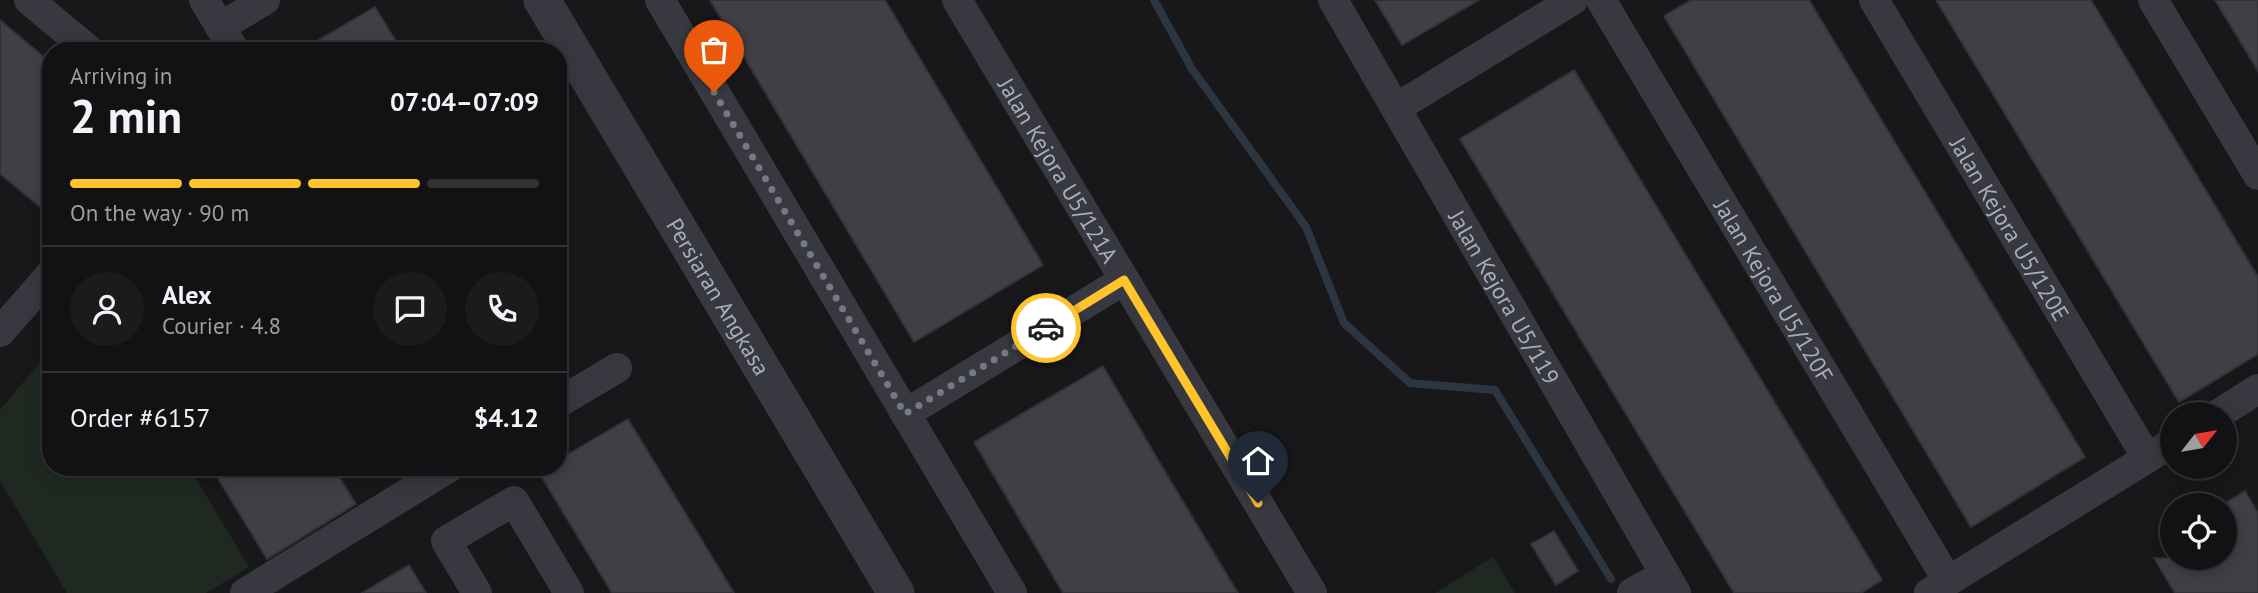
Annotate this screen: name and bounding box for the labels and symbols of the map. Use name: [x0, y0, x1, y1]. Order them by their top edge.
pin: [684, 20, 744, 92]
street label: Jalan Kejora U5/121A: [992, 71, 1125, 268]
street label: Jalan Kejora U5/120E: [1944, 130, 2076, 326]
street label: Jalan Kejora U5/120F: [1708, 192, 1840, 387]
street label: Jalan Kejora U5/119: [1442, 204, 1567, 389]
street label: Persiaran Angkasa: [661, 212, 777, 380]
courier: [1011, 293, 1081, 363]
north arrow: [2160, 402, 2236, 480]
pin: [1228, 431, 1288, 503]

